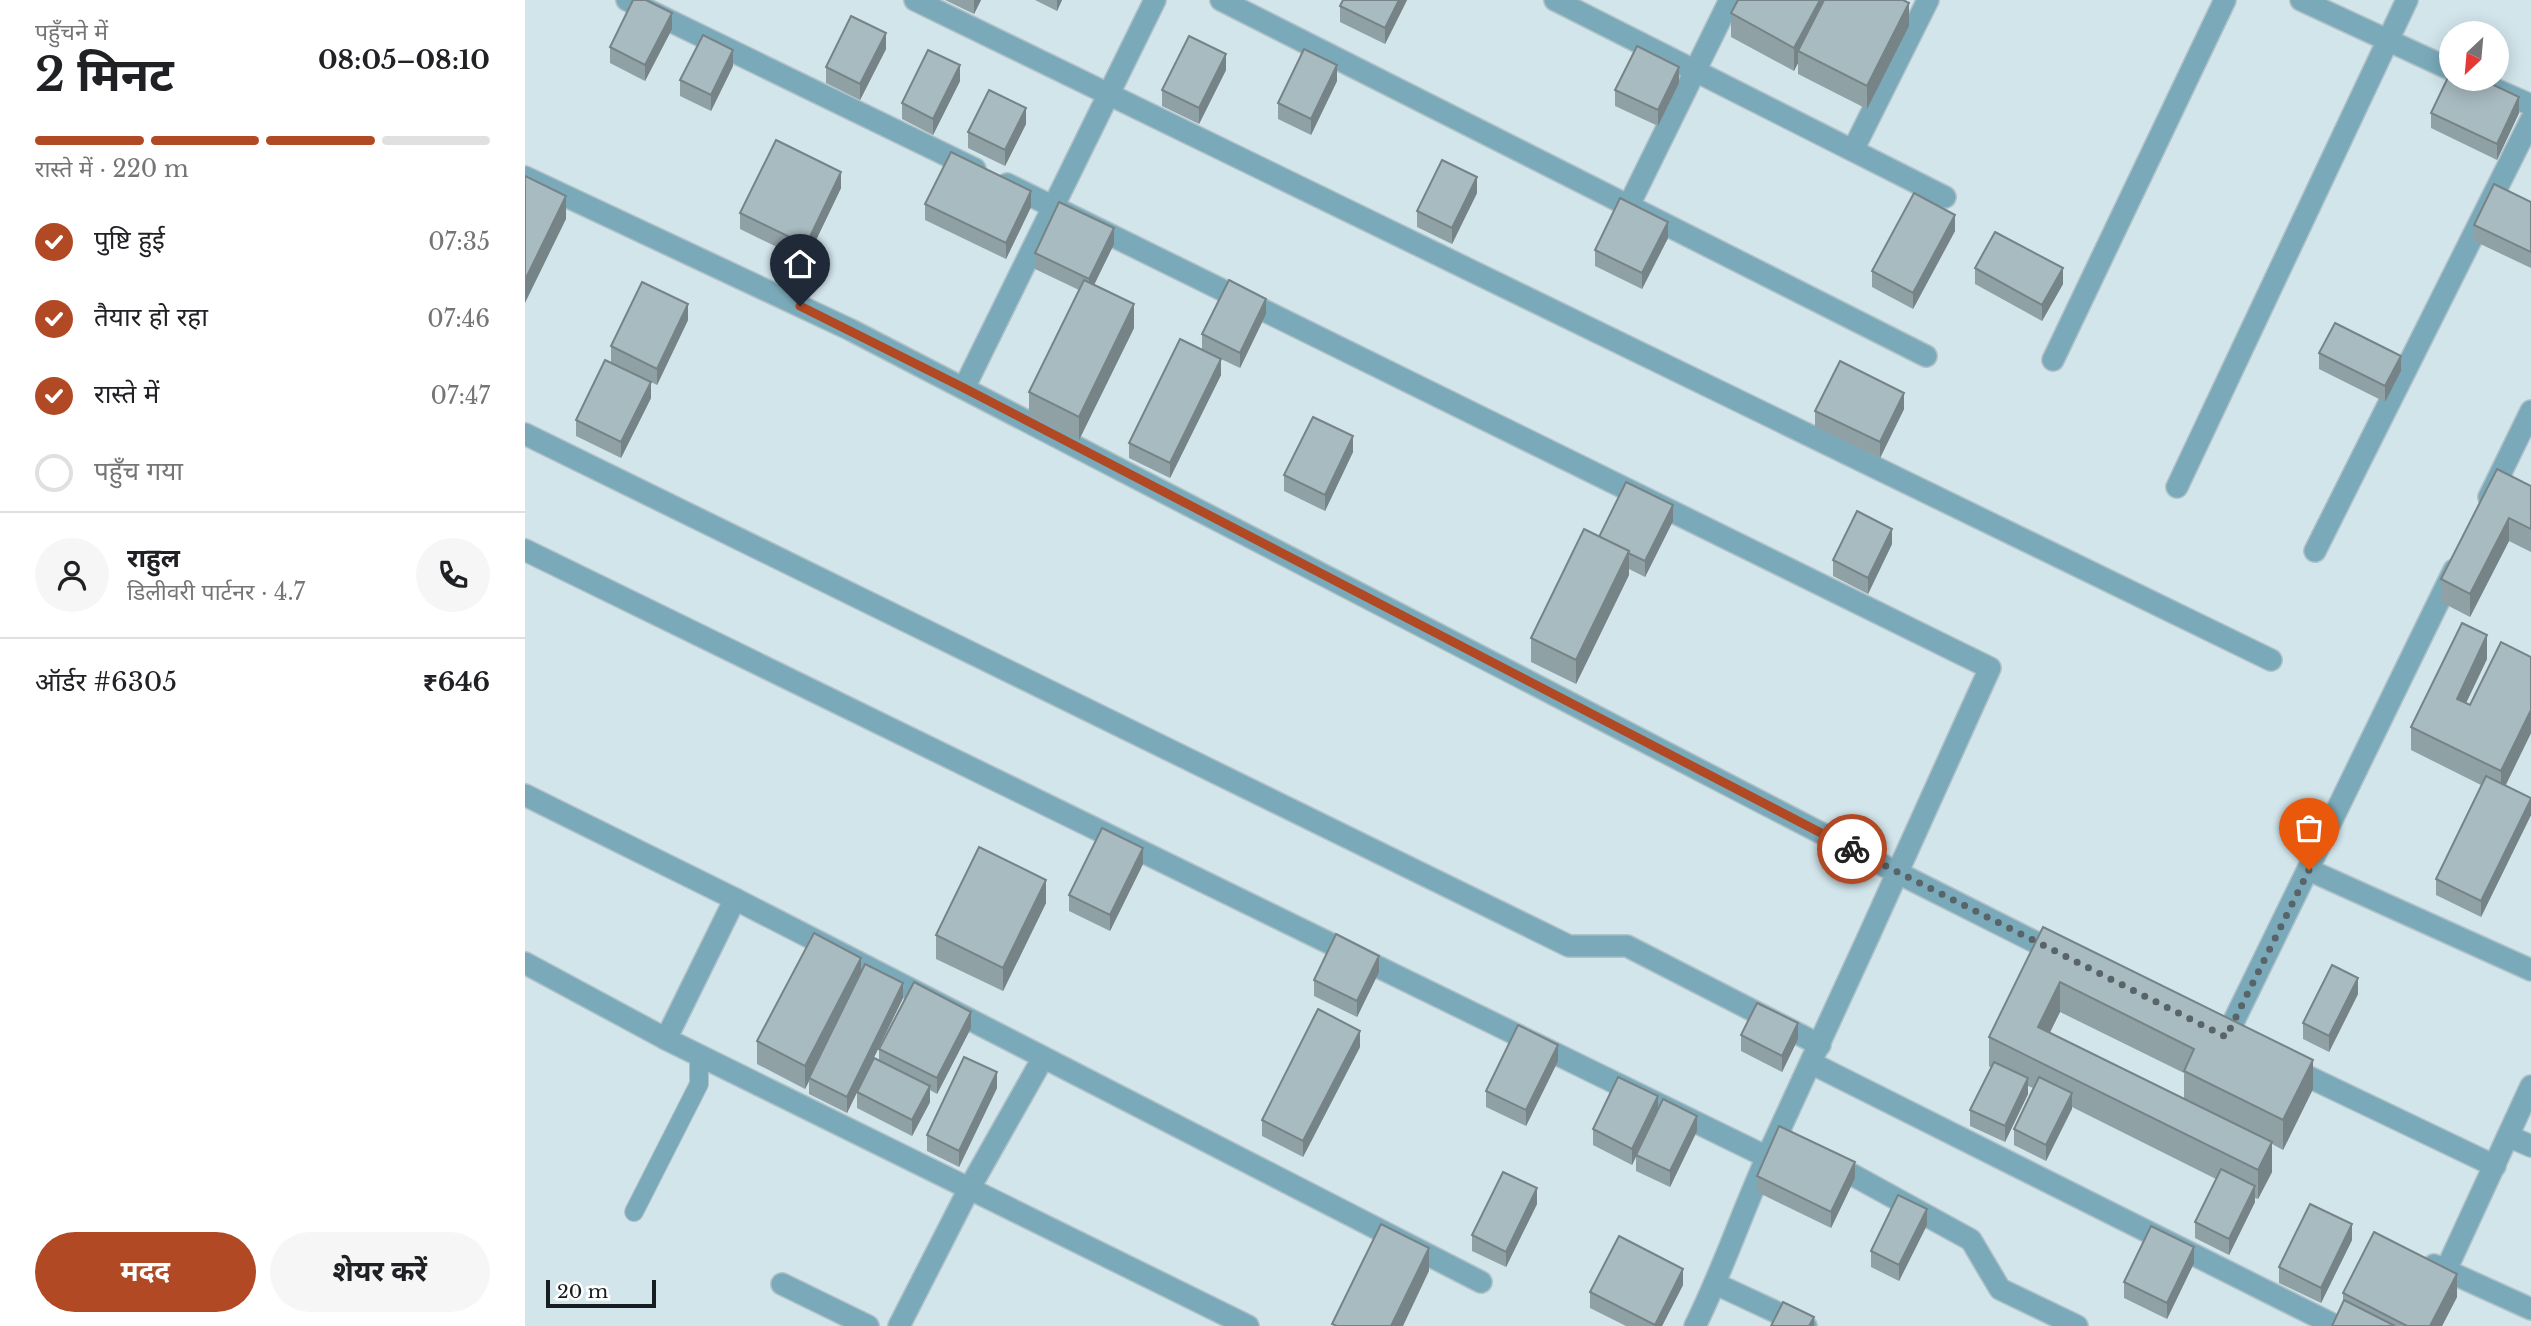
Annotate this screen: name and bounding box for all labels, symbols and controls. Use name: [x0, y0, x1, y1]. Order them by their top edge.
text: पहुँचने में: [35, 18, 108, 46]
north arrow: [2439, 21, 2509, 91]
map controls: [2439, 21, 2509, 91]
text: 08:05–08:10: [318, 44, 490, 76]
text: 2 मिनट: [35, 46, 174, 103]
text: रास्ते में · 220 m: [35, 155, 189, 183]
icon: check: [35, 223, 73, 261]
text: पुष्टि हुई: [94, 224, 165, 256]
text: 07:35: [428, 228, 490, 256]
pin: [770, 234, 830, 306]
icon: home: [781, 245, 819, 283]
icon: check: [35, 300, 73, 338]
text: तैयार हो रहा: [94, 301, 208, 333]
text: 07:46: [427, 305, 490, 333]
icon: check: [35, 377, 73, 415]
text: रास्ते में: [94, 378, 159, 410]
text: 07:47: [430, 382, 490, 410]
text: पहुँच गया: [94, 455, 183, 487]
button: person: [35, 538, 109, 612]
button: phone: [416, 538, 490, 612]
text: राहुल: [127, 542, 180, 574]
text: डिलीवरी पार्टनर · 4.7: [127, 578, 305, 606]
text: ऑर्डर #6305: [35, 666, 177, 698]
text: ₹646: [423, 666, 490, 698]
pin: [2279, 798, 2339, 870]
icon: bag: [2290, 809, 2328, 847]
courier: [1817, 814, 1887, 884]
icon: bike: [1833, 830, 1871, 868]
button: मदद: [35, 1232, 256, 1312]
button: शेयर करें: [270, 1232, 490, 1312]
scale bar: [546, 1277, 656, 1309]
text: 20 m: [557, 1280, 608, 1303]

